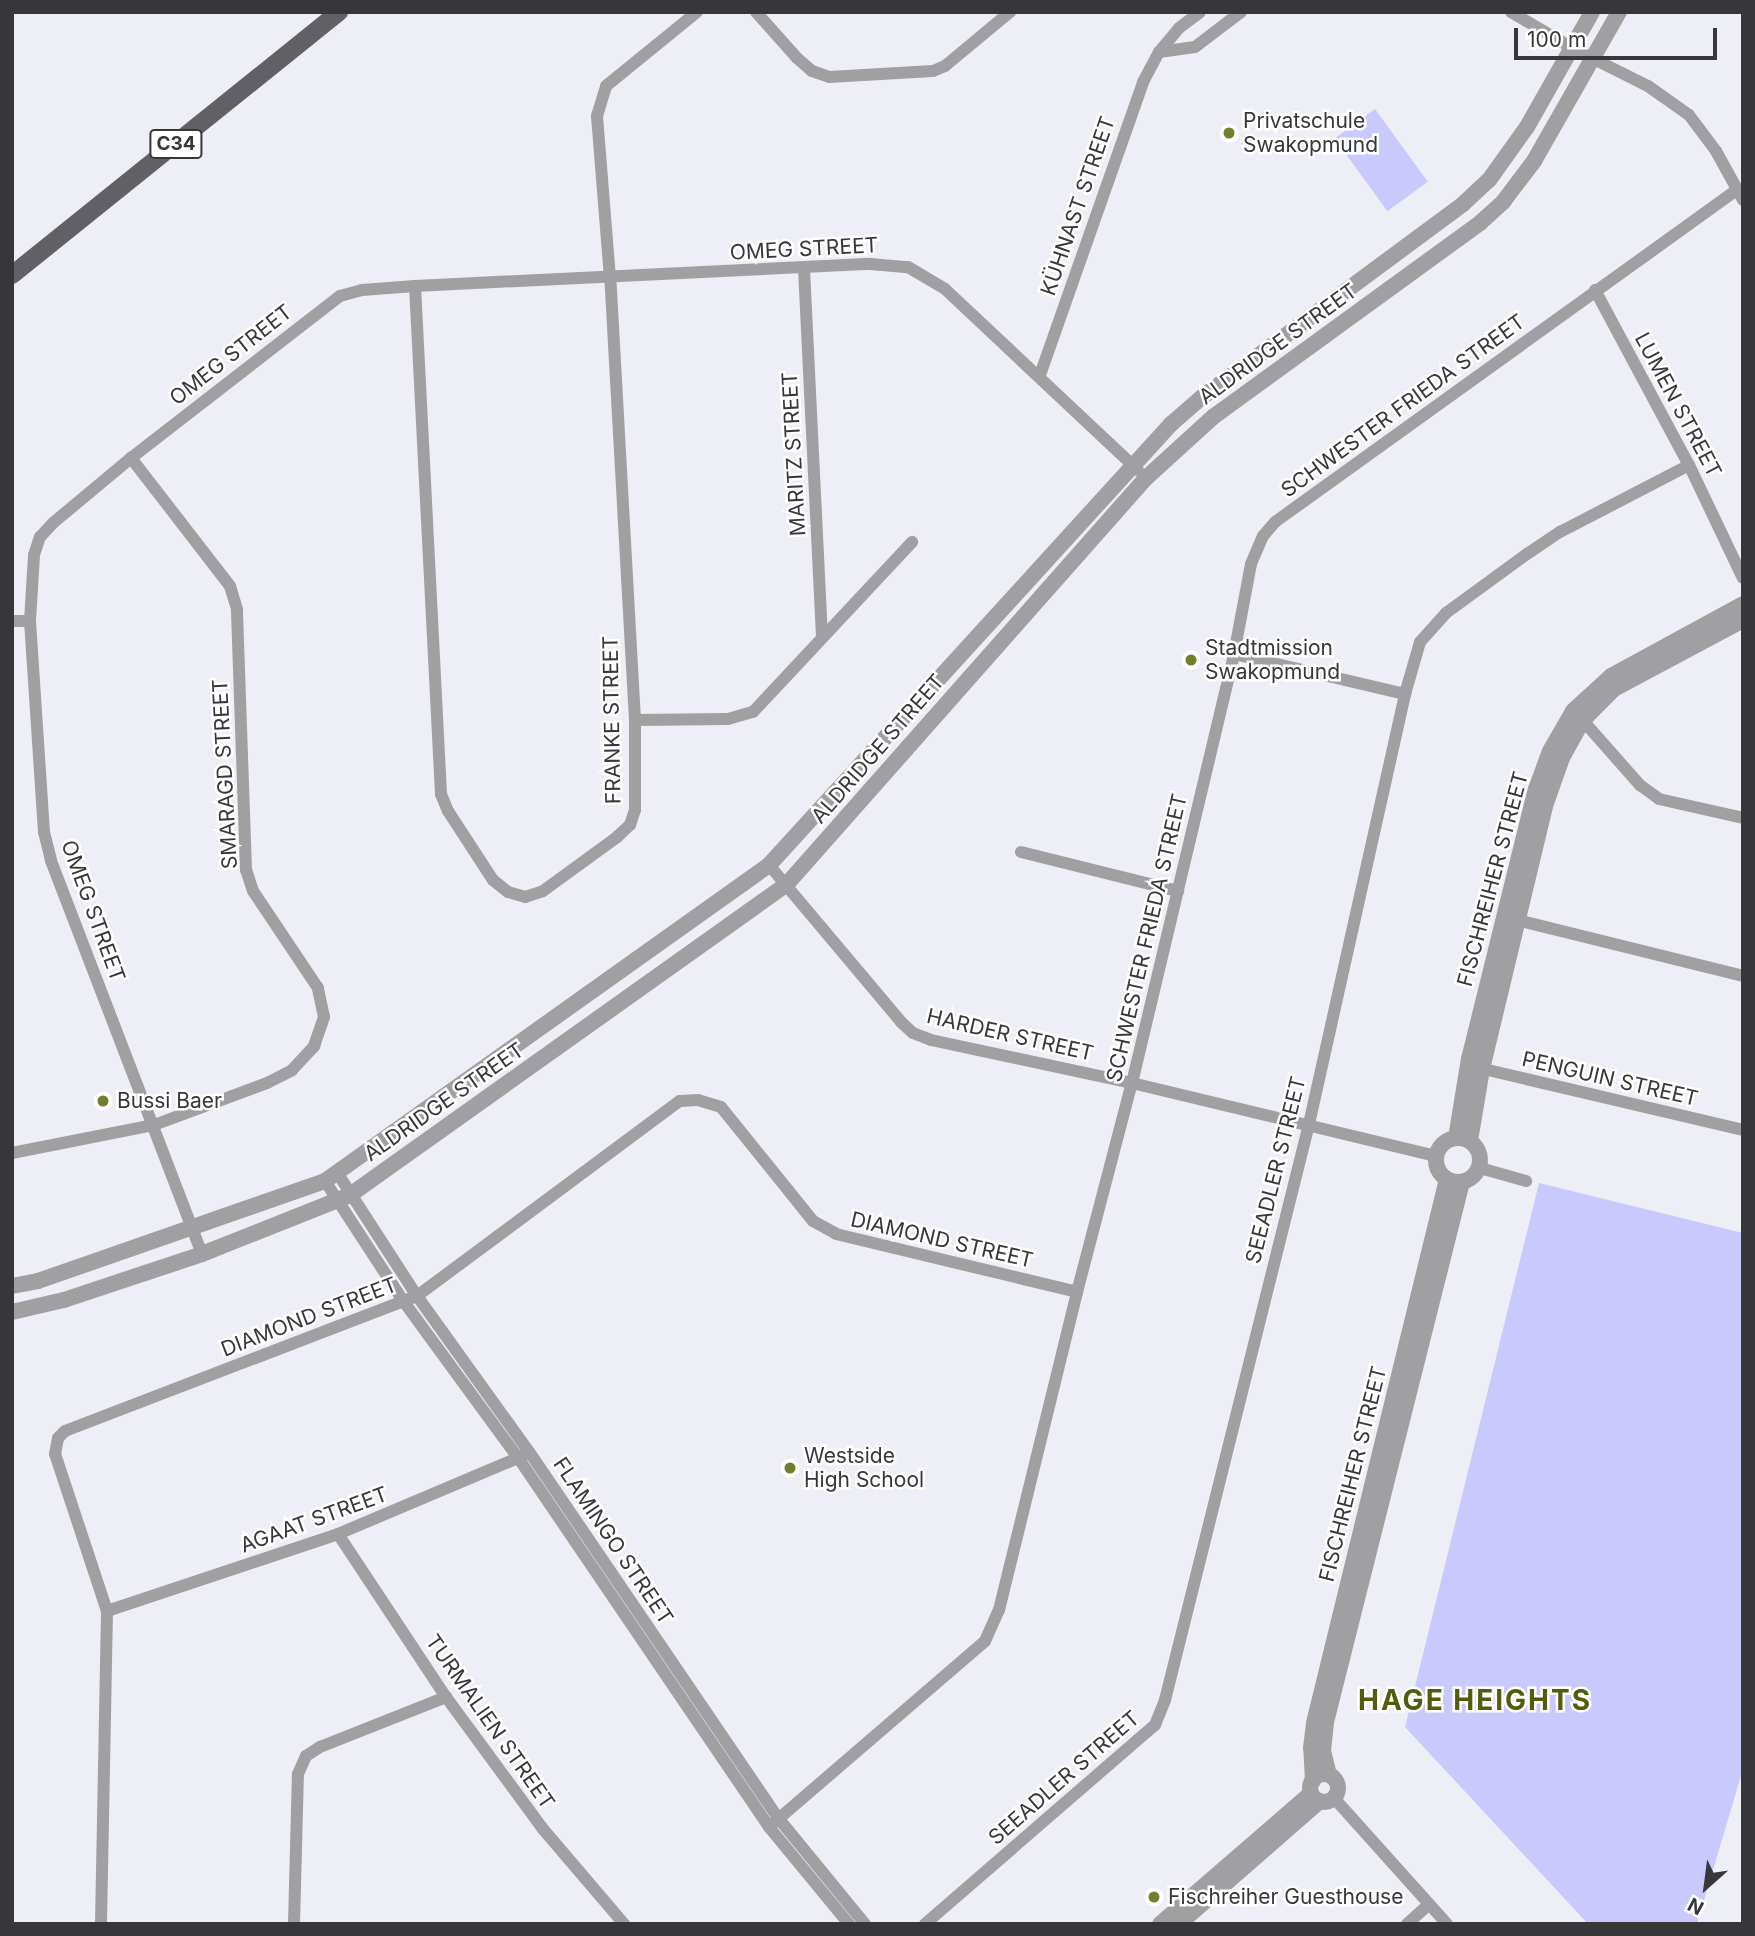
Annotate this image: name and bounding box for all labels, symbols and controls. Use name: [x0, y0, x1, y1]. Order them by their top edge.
scale bar: [1517, 14, 1720, 58]
text: 100 m: [1527, 27, 1586, 52]
place label: Privatschule Swakopmund: [1243, 108, 1378, 158]
street label: KÜHNAST STREET: [1035, 113, 1121, 299]
marker: Privatschule Swakopmund: [1221, 125, 1237, 141]
road number: C34: [148, 128, 204, 160]
street label: OMEG STREET: [729, 233, 879, 265]
street label: ALDRIDGE STREET: [1194, 278, 1362, 410]
street label: OMEG STREET: [165, 299, 297, 411]
street label: SCHWESTER FRIEDA STREET: [1276, 309, 1530, 503]
street label: LUMEN STREET: [1629, 328, 1727, 482]
street label: MARITZ STREET: [777, 371, 811, 537]
place label: Stadtmission Swakopmund: [1205, 635, 1340, 685]
street label: FRANKE STREET: [598, 636, 626, 804]
marker: Stadtmission Swakopmund: [1183, 652, 1199, 668]
street label: ALDRIDGE STREET: [806, 669, 950, 829]
street label: SMARAGD STREET: [207, 678, 243, 870]
street label: FISCHREIHER STREET: [1452, 769, 1534, 989]
street label: SCHWESTER FRIEDA STREET: [1102, 791, 1192, 1085]
street label: OMEG STREET: [56, 837, 130, 985]
street label: HARDER STREET: [924, 1004, 1096, 1066]
street label: ALDRIDGE STREET: [359, 1037, 529, 1167]
street label: PENGUIN STREET: [1520, 1046, 1700, 1112]
street label: SEEADLER STREET: [1241, 1074, 1311, 1266]
place label: Bussi Baer: [117, 1088, 222, 1114]
marker: Bussi Baer: [95, 1093, 111, 1109]
street label: DIAMOND STREET: [848, 1207, 1036, 1273]
street label: DIAMOND STREET: [217, 1272, 401, 1362]
street label: FISCHREIHER STREET: [1314, 1364, 1392, 1584]
place label: Westside High School: [804, 1443, 924, 1493]
street label: FLAMINGO STREET: [548, 1453, 678, 1629]
marker: Westside High School: [782, 1460, 798, 1476]
street label: AGAAT STREET: [237, 1482, 391, 1558]
street label: TURMALIEN STREET: [420, 1630, 560, 1814]
district label: HAGE HEIGHTS: [1359, 1683, 1591, 1717]
street label: SEEADLER STREET: [983, 1706, 1145, 1850]
north arrow: [1671, 1852, 1741, 1922]
place label: Fischreiher Guesthouse: [1168, 1884, 1403, 1910]
marker: Fischreiher Guesthouse: [1146, 1889, 1162, 1905]
text: N: [1684, 1892, 1708, 1920]

